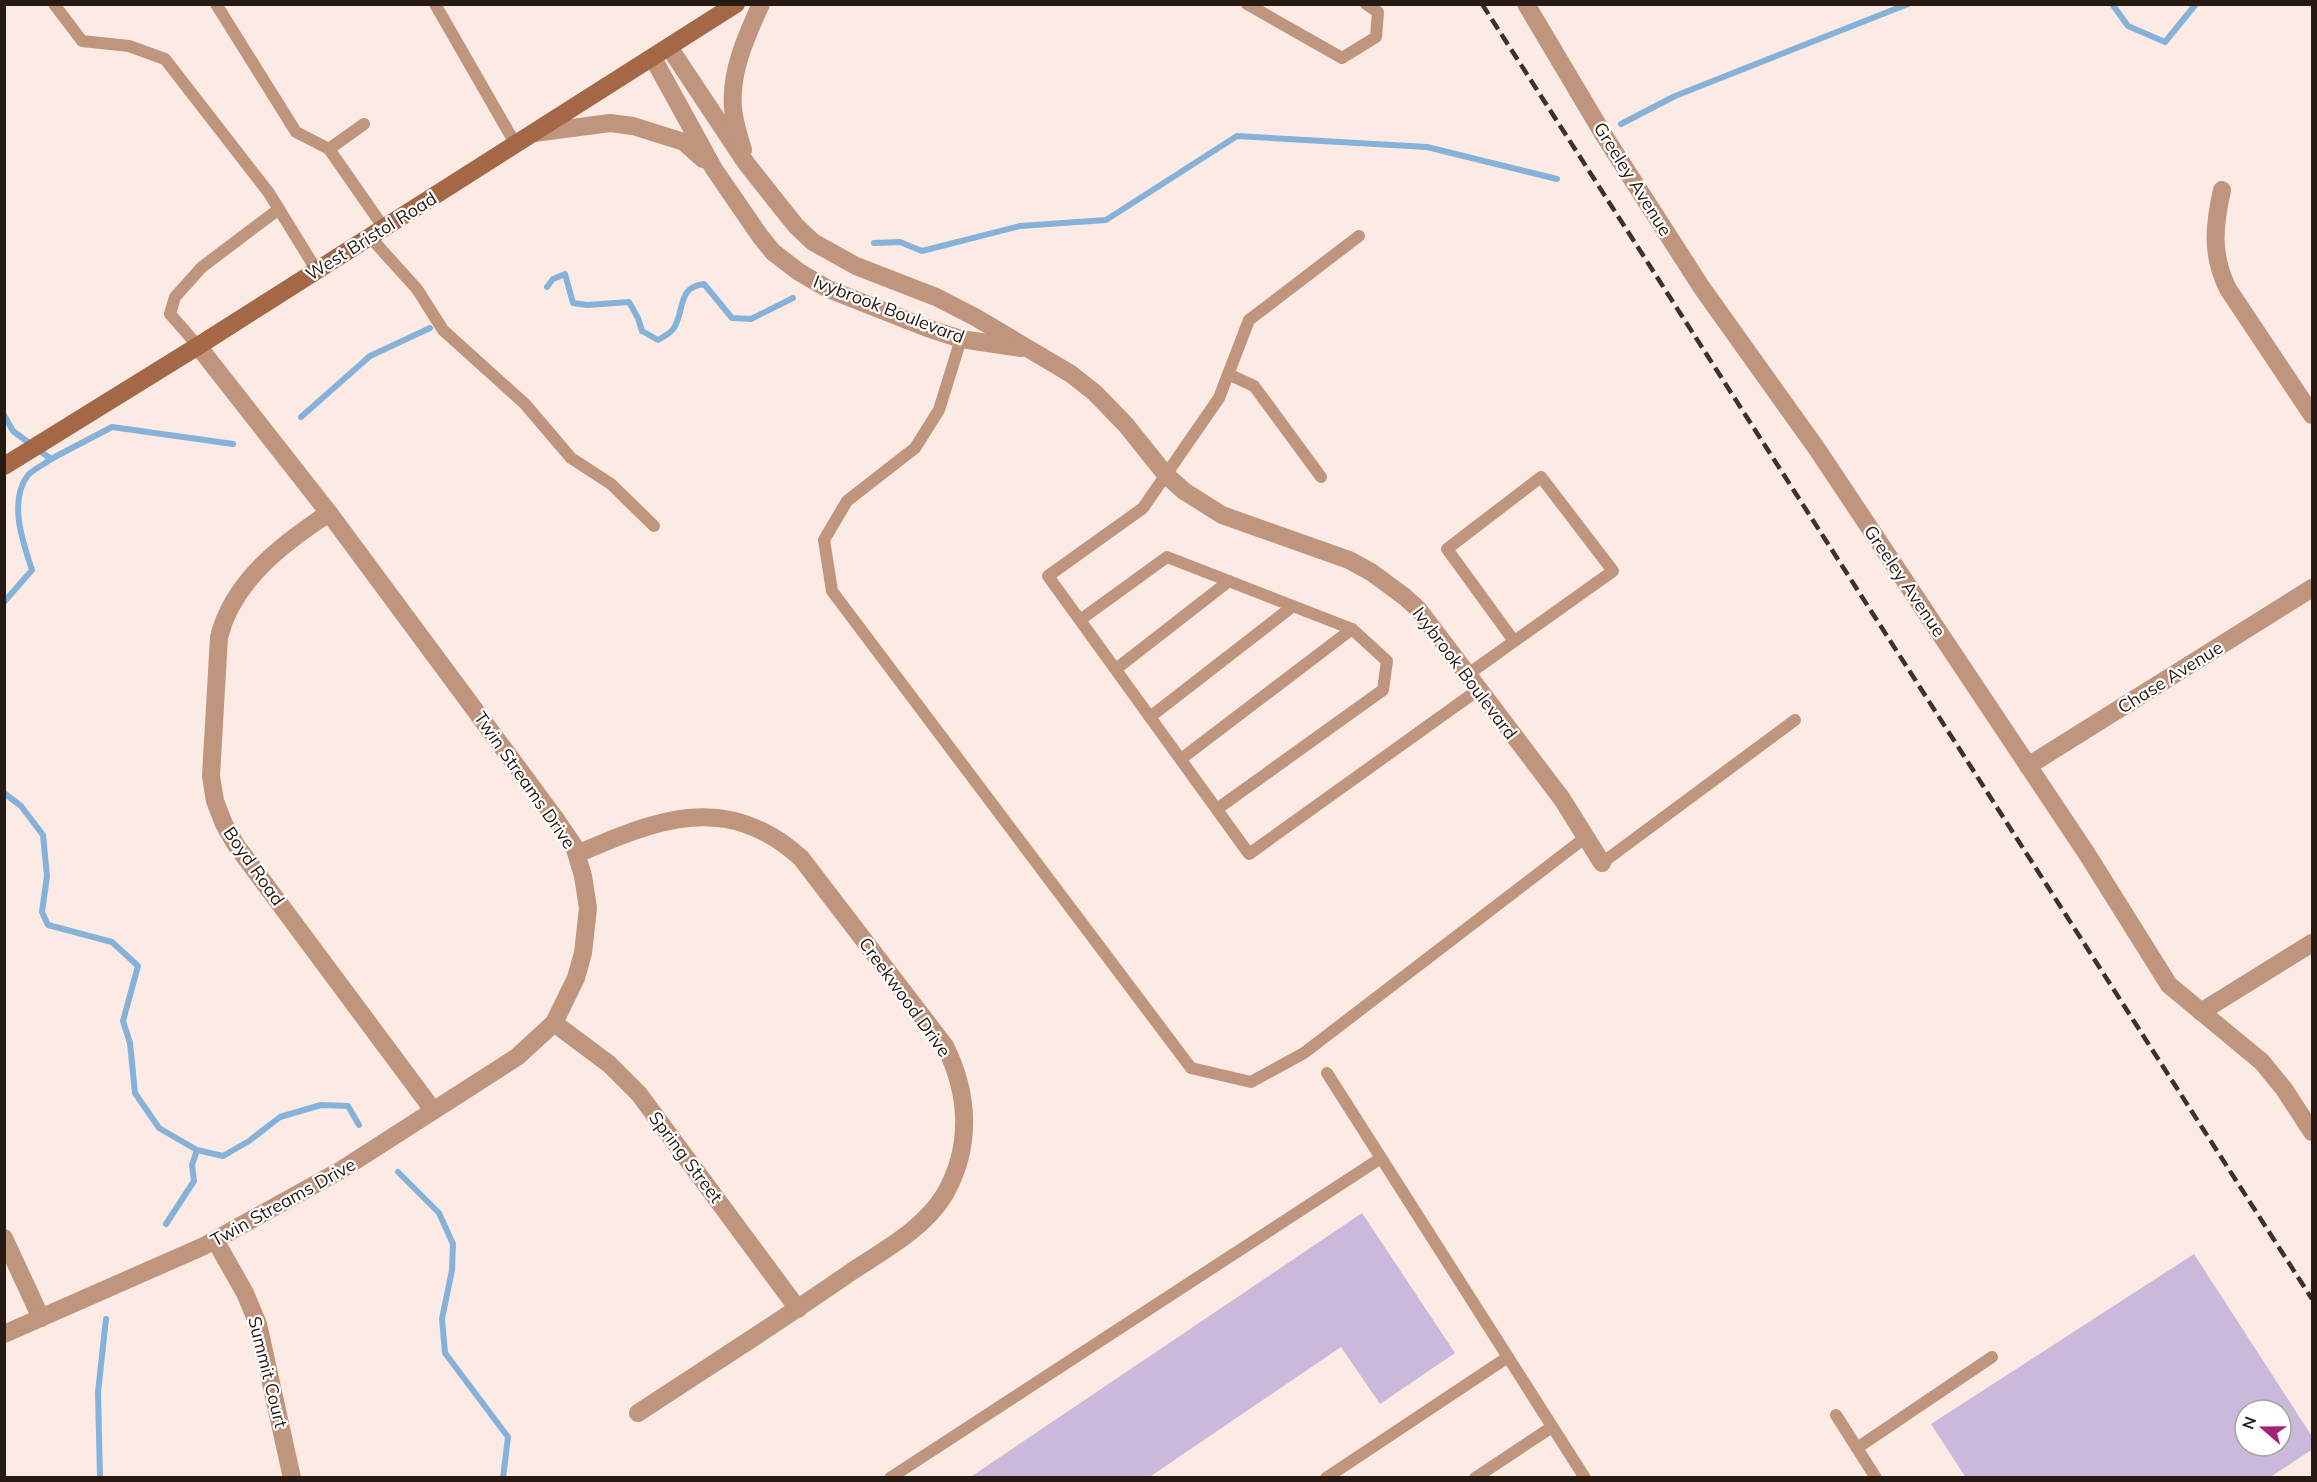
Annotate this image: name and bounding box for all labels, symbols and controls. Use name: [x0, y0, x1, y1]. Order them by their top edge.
street label: Greeley Avenue: [1589, 118, 1677, 240]
street label: West Bristol Road: [301, 186, 441, 286]
street label: Ivybrook Boulevard: [810, 270, 968, 348]
street label: Greeley Avenue: [1859, 521, 1951, 641]
street label: Ivybrook Boulevard: [1408, 602, 1522, 744]
street label: Chase Avenue: [2113, 636, 2227, 718]
street label: Twin Streams Drive: [469, 707, 581, 853]
street label: Boyd Road: [218, 822, 290, 910]
street label: Creekwood Drive: [854, 933, 956, 1061]
street label: Spring Street: [644, 1107, 728, 1207]
street label: Twin Streams Drive: [206, 1153, 360, 1251]
street label: Summit Court: [243, 1314, 293, 1430]
north arrow: [2233, 1398, 2293, 1458]
text: N: [2237, 1414, 2260, 1432]

